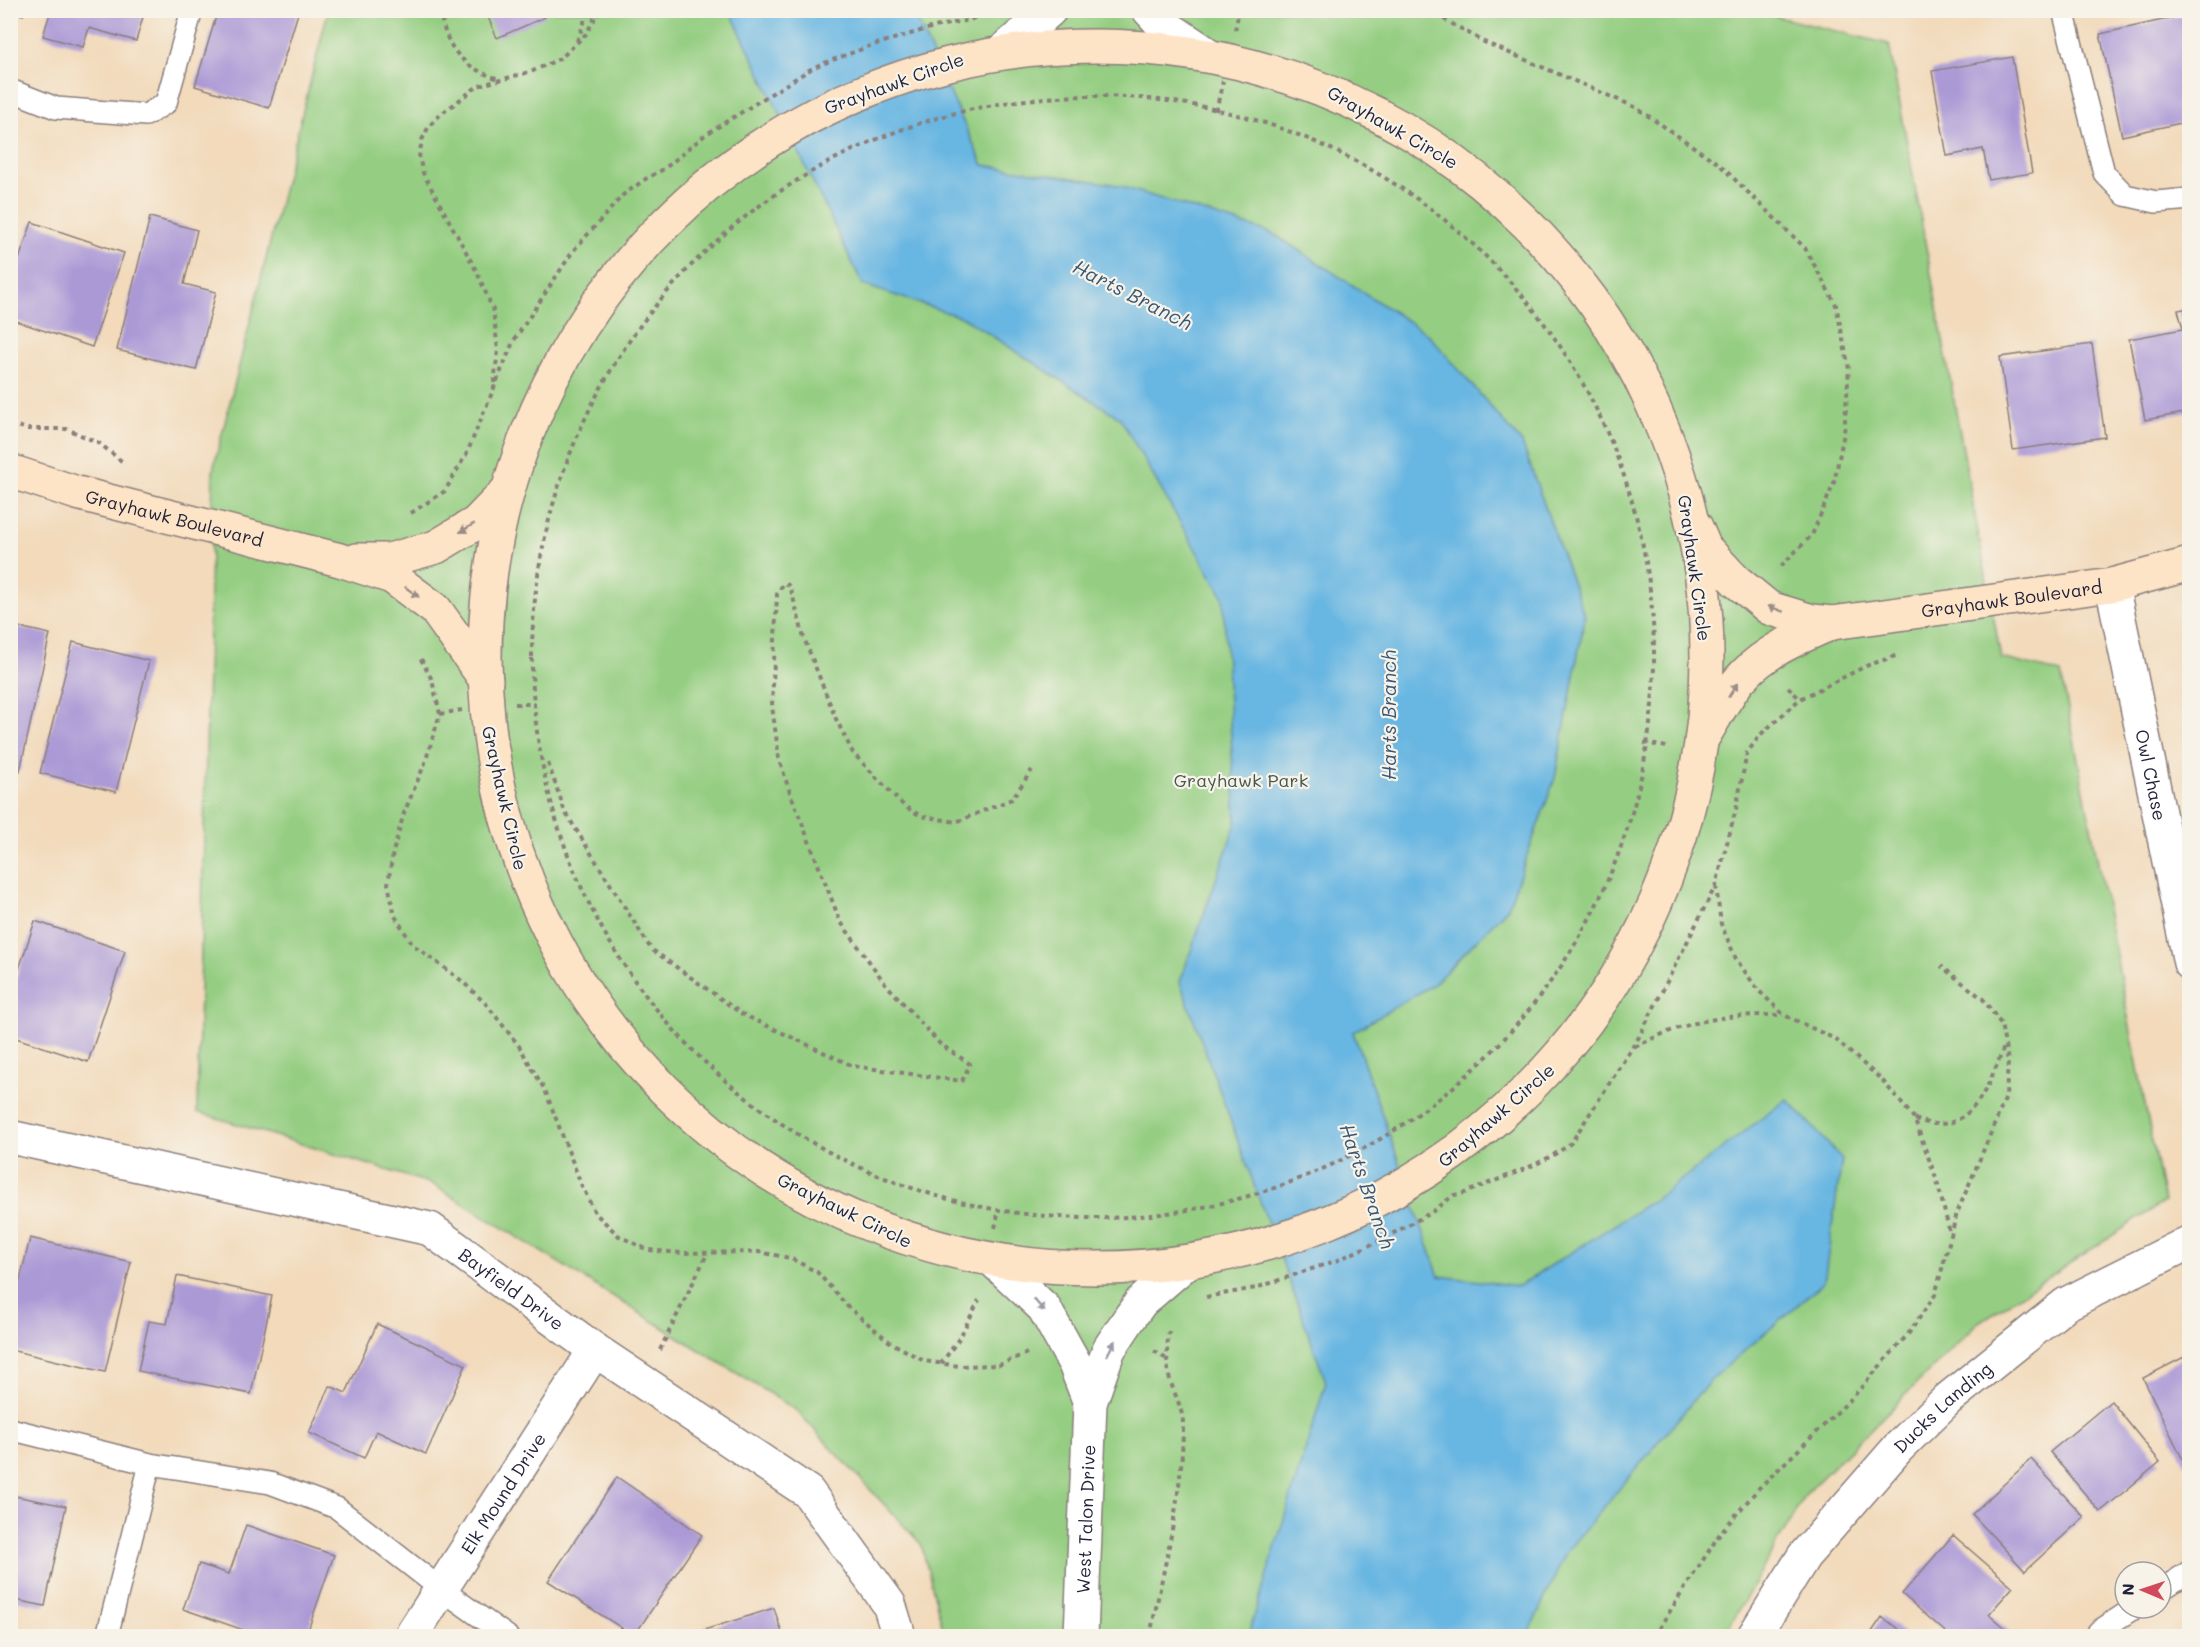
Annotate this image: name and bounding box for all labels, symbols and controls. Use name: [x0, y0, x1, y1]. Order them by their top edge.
street label: Grayhawk Circle: [821, 47, 967, 119]
street label: Grayhawk Circle: [1323, 80, 1463, 174]
water label: Harts Branch: [1069, 253, 1197, 335]
street label: Grayhawk Boulevard: [83, 484, 266, 552]
street label: Grayhawk Circle: [1673, 493, 1717, 643]
one-way arrow: [459, 523, 475, 534]
street label: Grayhawk Boulevard: [1920, 574, 2104, 623]
one-way arrow: [404, 586, 420, 598]
one-way arrow: [1766, 604, 1784, 614]
water label: Harts Branch: [1375, 650, 1401, 780]
one-way arrow: [1727, 682, 1738, 698]
street label: Grayhawk Circle: [477, 724, 533, 872]
street label: Owl Chase: [2130, 727, 2172, 823]
park label: Grayhawk Park: [1174, 768, 1308, 792]
street label: Grayhawk Circle: [1433, 1058, 1559, 1172]
water label: Harts Branch: [1334, 1120, 1402, 1252]
street label: Grayhawk Circle: [774, 1167, 916, 1253]
street label: Bayfield Drive: [454, 1242, 569, 1335]
one-way arrow: [1032, 1297, 1046, 1312]
one-way arrow: [1106, 1340, 1116, 1357]
street label: Ducks Landing: [1888, 1356, 1997, 1458]
street label: Elk Mound Drive: [455, 1428, 551, 1558]
street label: West Talon Drive: [1071, 1444, 1100, 1594]
north arrow: [2113, 1560, 2173, 1620]
text: N: [2117, 1583, 2138, 1596]

